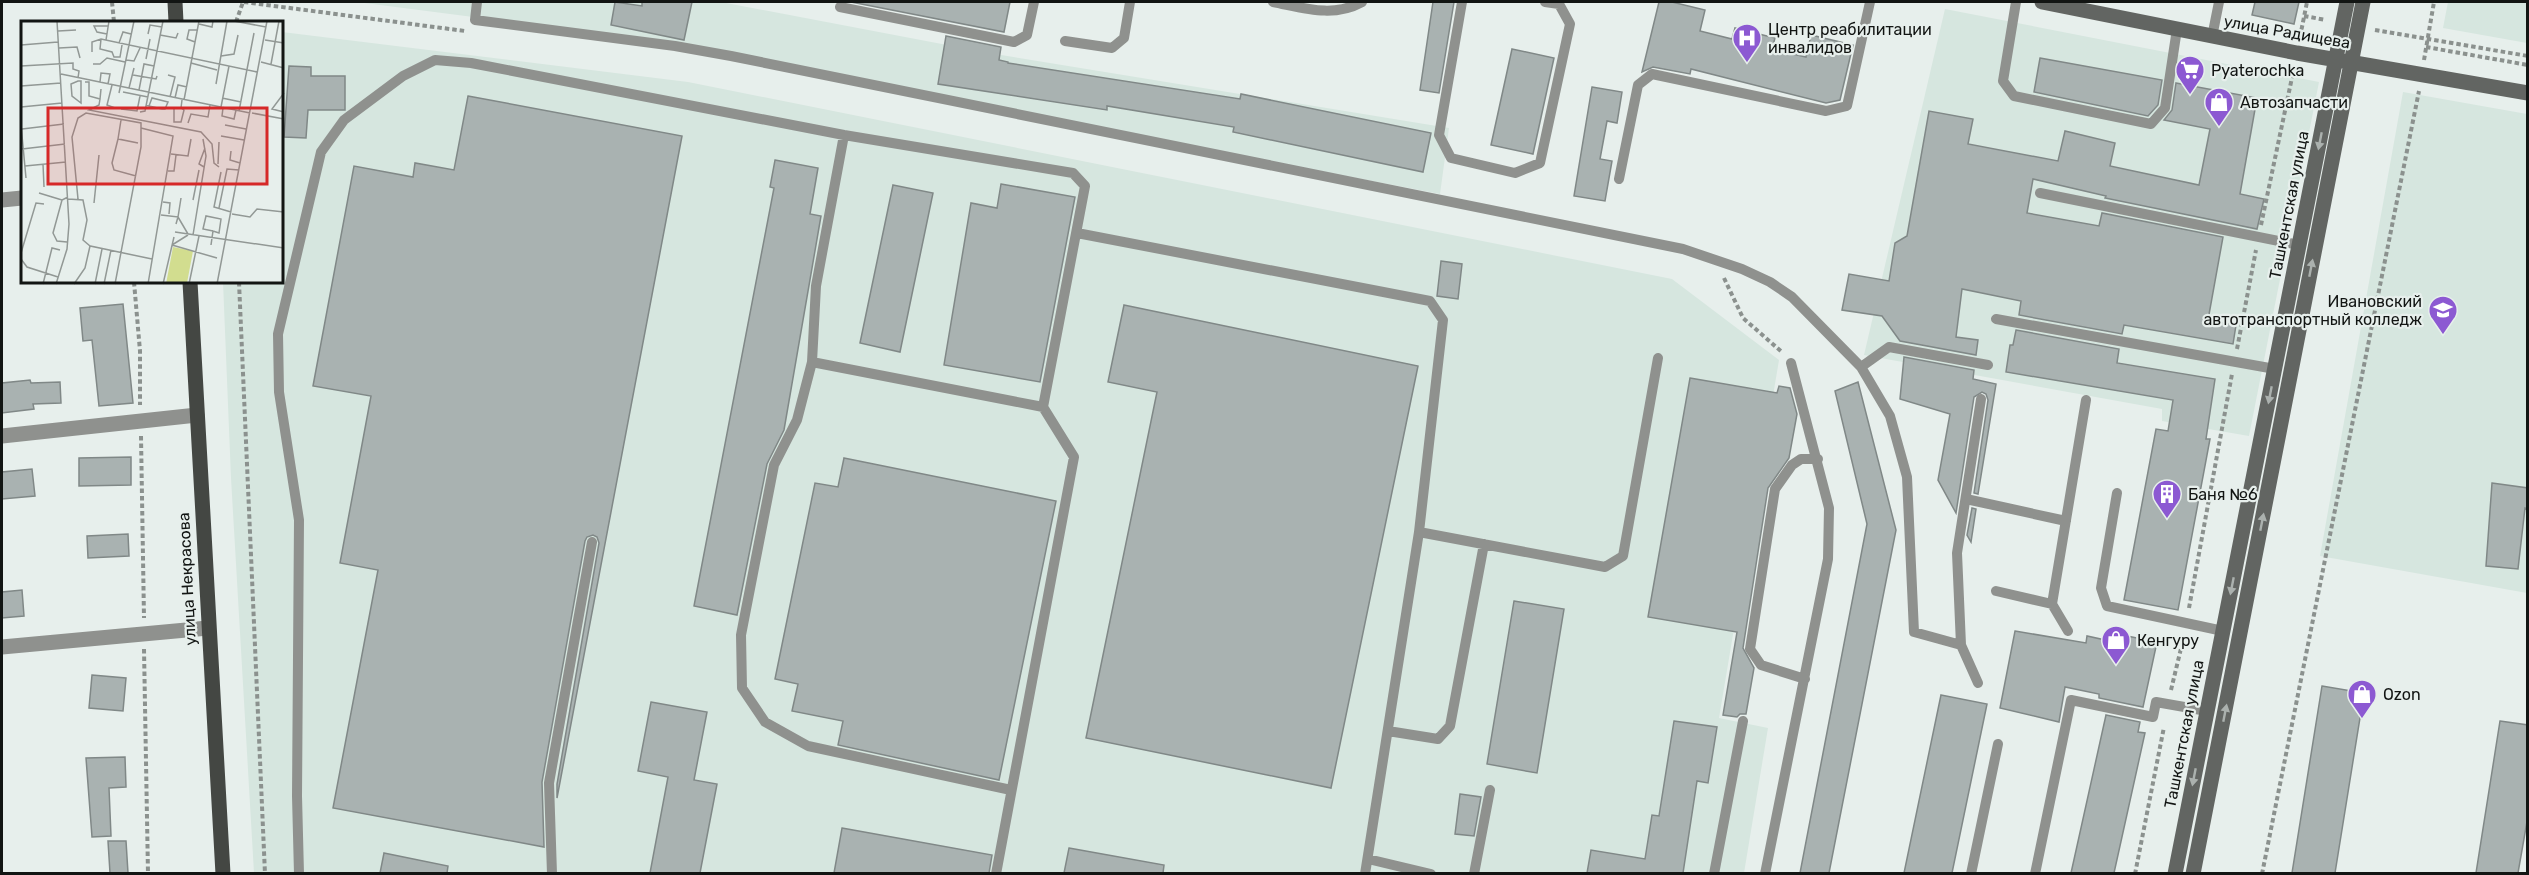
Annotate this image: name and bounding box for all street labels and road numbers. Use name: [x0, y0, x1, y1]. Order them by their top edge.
street label: улица Радищева: [2222, 12, 2352, 52]
street label: Ташкентская улица: [2265, 129, 2313, 281]
street label: улица Некрасова: [174, 512, 200, 646]
street label: Ташкентская улица: [2160, 658, 2208, 810]

